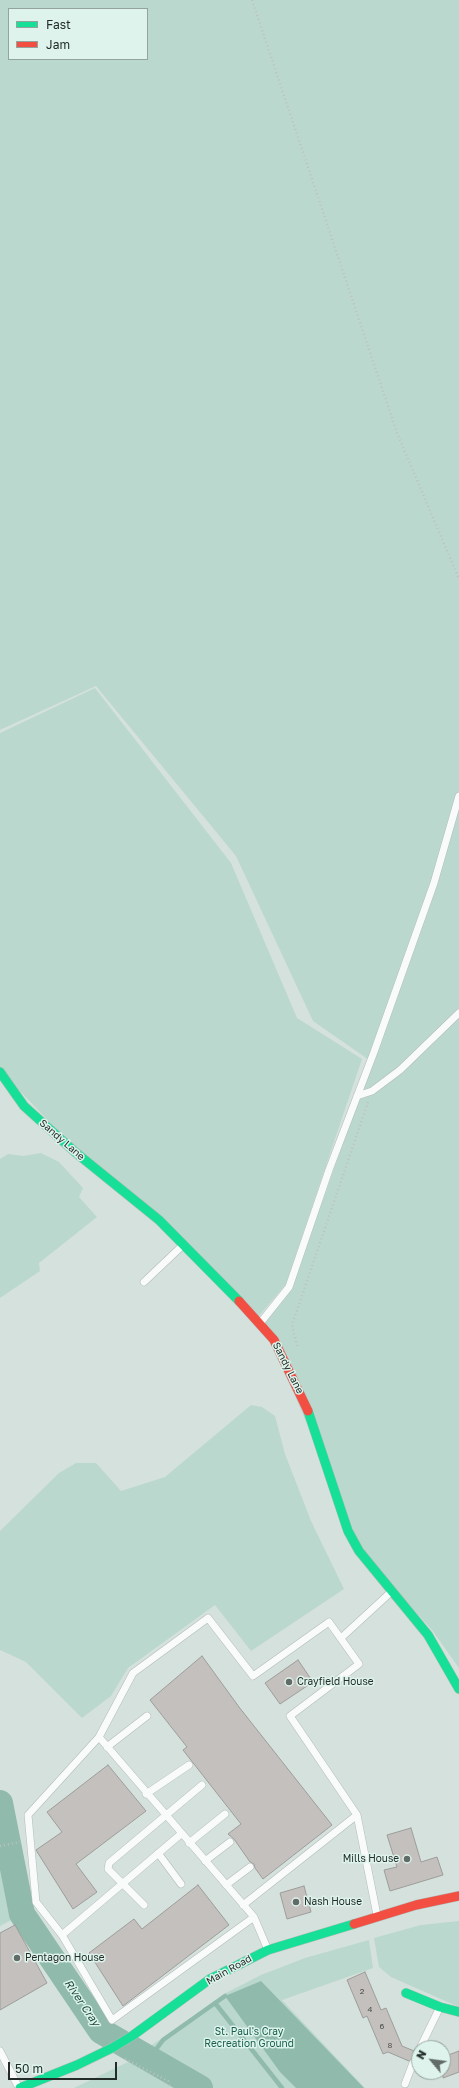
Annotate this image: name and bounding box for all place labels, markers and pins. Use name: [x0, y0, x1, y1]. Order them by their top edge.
place label: Crayfield House: [297, 1676, 373, 1688]
marker: Crayfield House: [284, 1677, 294, 1687]
place label: Mills House: [343, 1853, 399, 1865]
marker: Mills House: [402, 1854, 412, 1864]
place label: Nash House: [304, 1896, 362, 1908]
marker: Nash House: [291, 1897, 301, 1907]
place label: Pentagon House: [25, 1952, 104, 1964]
marker: Pentagon House: [12, 1953, 22, 1963]

